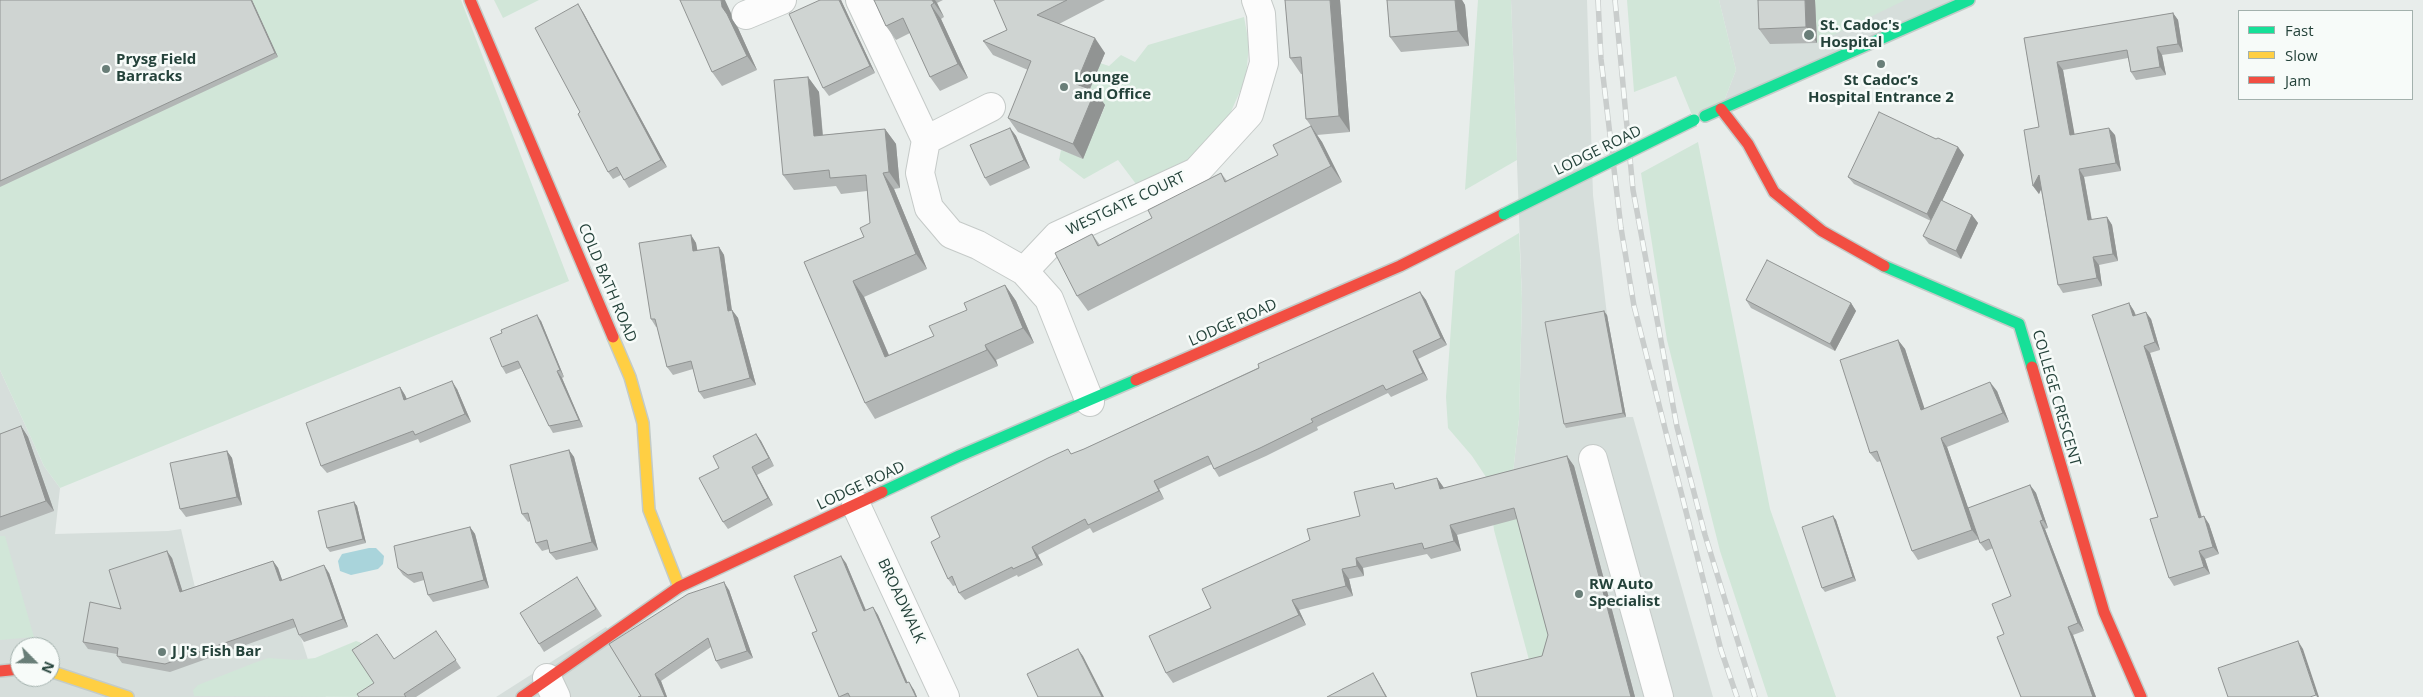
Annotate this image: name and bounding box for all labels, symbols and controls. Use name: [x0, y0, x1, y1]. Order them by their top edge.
legend: [2238, 10, 2413, 100]
place label: St. Cadoc's Hospital: [1820, 17, 1900, 52]
text: Fast: [2285, 20, 2314, 40]
marker: St. Cadoc's Hospital: [1802, 28, 1816, 42]
text: Slow: [2285, 45, 2318, 65]
place label: Prysg Field Barracks: [116, 51, 196, 86]
marker: St Cadoc’s Hospital Entrance 2: [1875, 58, 1887, 70]
marker: Prysg Field Barracks: [100, 63, 112, 75]
place label: Lounge and Office: [1074, 69, 1151, 104]
text: Jam: [2285, 70, 2311, 90]
place label: St Cadoc’s Hospital Entrance 2: [1808, 72, 1954, 107]
marker: Lounge and Office: [1058, 81, 1070, 93]
street label: LODGE ROAD: [1551, 122, 1645, 180]
street label: WESTGATE COURT: [1064, 169, 1188, 239]
street label: COLD BATH ROAD: [574, 221, 640, 345]
street label: LODGE ROAD: [1186, 295, 1280, 351]
street label: COLLEGE CRESCENT: [2028, 328, 2084, 468]
street label: LODGE ROAD: [814, 458, 908, 514]
street label: BROADWALK: [874, 556, 928, 646]
place label: RW Auto Specialist: [1589, 576, 1660, 611]
marker: RW Auto Specialist: [1573, 588, 1585, 600]
north arrow: [10, 637, 60, 687]
place label: J J's Fish Bar: [172, 643, 261, 661]
marker: J J's Fish Bar: [156, 646, 168, 658]
text: N: [37, 659, 59, 677]

